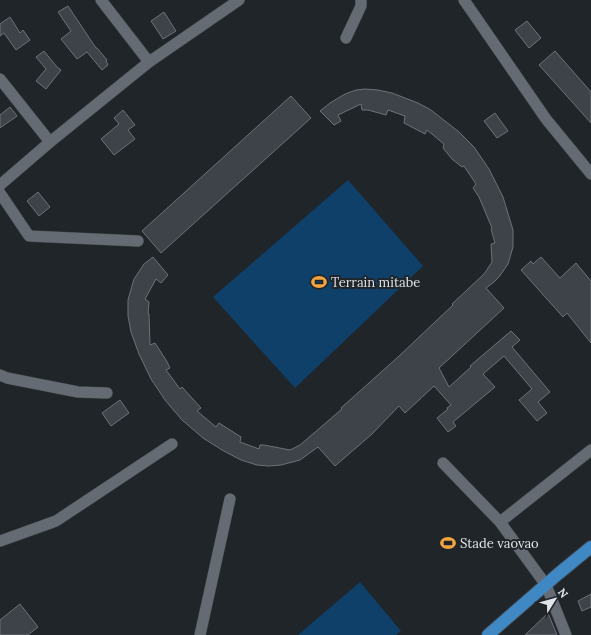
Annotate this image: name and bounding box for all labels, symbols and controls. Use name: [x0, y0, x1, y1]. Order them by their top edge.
sports icon: Terrain mitabe: [310, 273, 328, 291]
place label: Terrain mitabe: [331, 274, 420, 291]
sports icon: Stade vaovao: [439, 534, 457, 552]
place label: Stade vaovao: [460, 535, 539, 552]
north arrow: [535, 579, 575, 619]
text: N: [555, 585, 571, 601]

